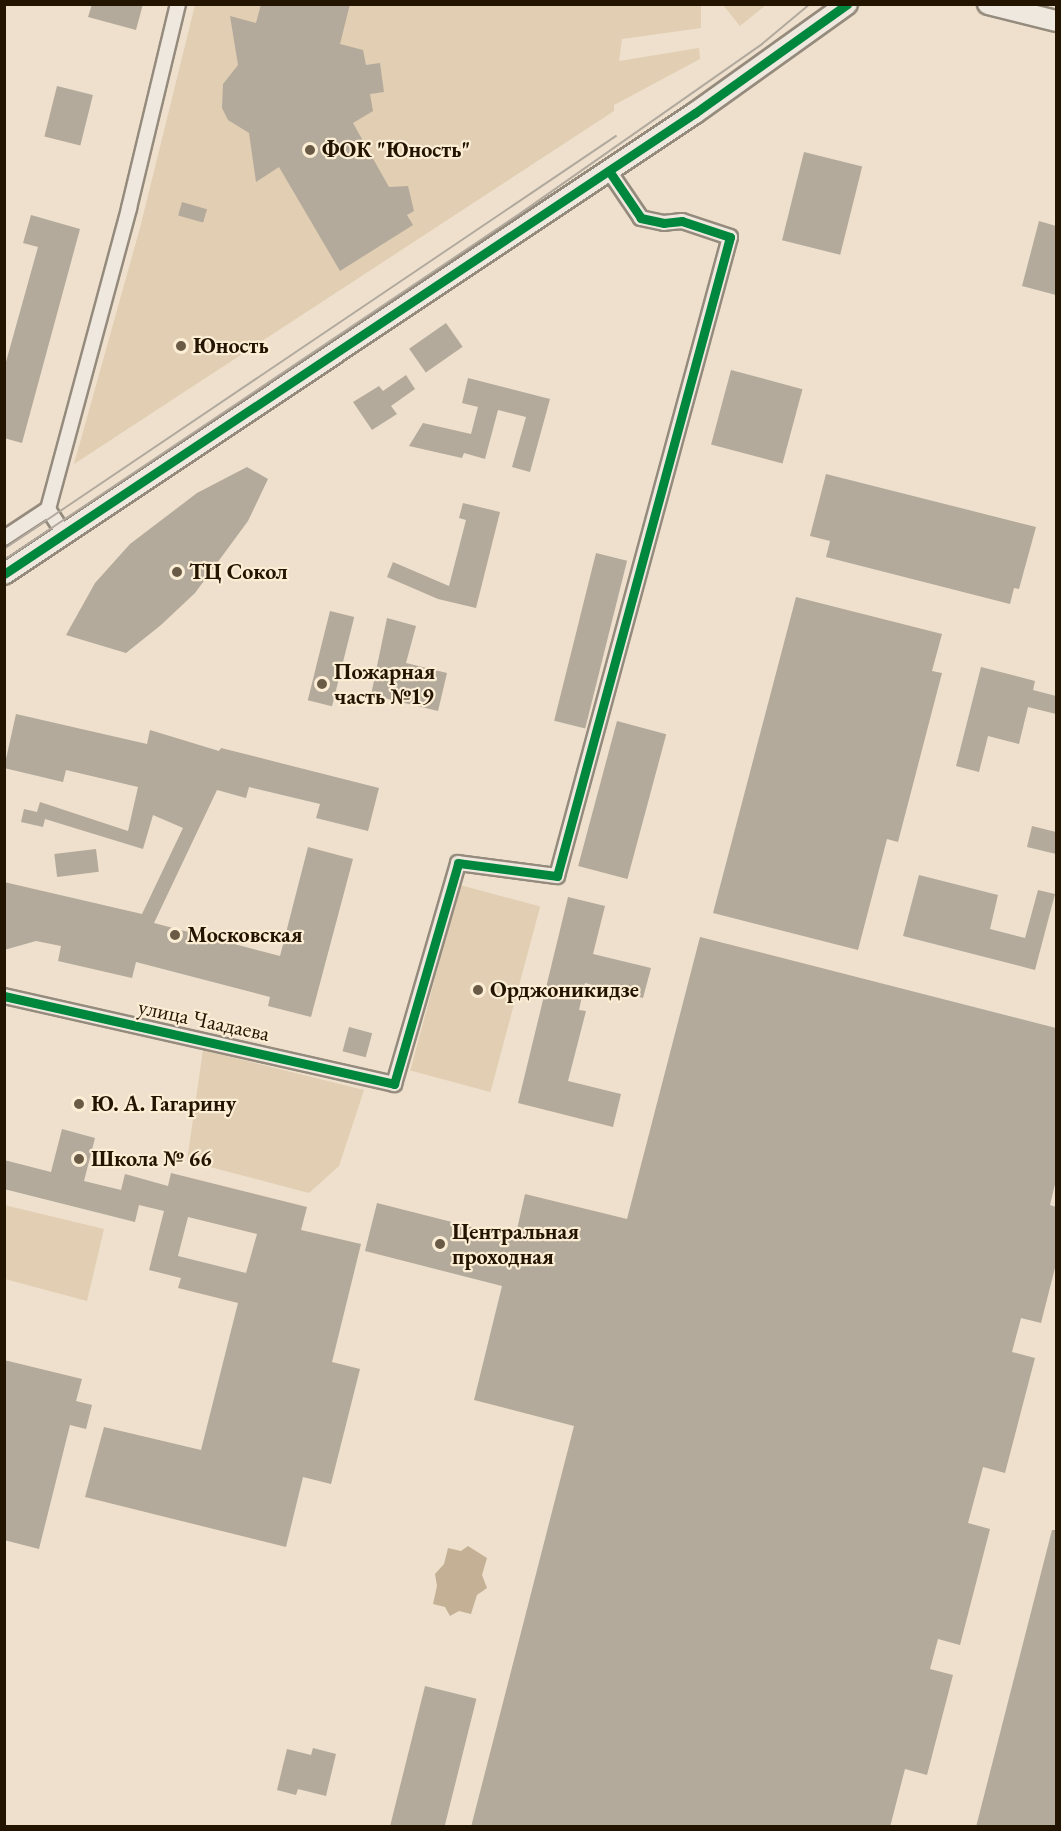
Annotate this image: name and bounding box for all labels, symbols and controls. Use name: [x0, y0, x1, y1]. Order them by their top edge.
place label: ФОК "Юность": [322, 137, 470, 163]
marker: ФОК "Юность": [303, 143, 317, 157]
place label: Юность: [193, 333, 269, 359]
marker: Юность: [174, 339, 188, 353]
place label: ТЦ Сокол: [189, 559, 288, 585]
marker: ТЦ Сокол: [170, 565, 184, 579]
place label: Пожарная часть №19: [334, 658, 435, 710]
marker: Пожарная часть №19: [315, 677, 329, 691]
place label: Московская: [187, 922, 303, 948]
marker: Московская: [168, 928, 182, 942]
place label: Орджоникидзе: [490, 977, 639, 1003]
marker: Орджоникидзе: [471, 983, 485, 997]
street label: улица Чаадаева: [136, 993, 272, 1047]
place label: Ю. А. Гагарину: [91, 1091, 236, 1117]
marker: Ю. А. Гагарину: [72, 1097, 86, 1111]
place label: Школа № 66: [91, 1146, 212, 1172]
marker: Школа № 66: [72, 1152, 86, 1166]
place label: Центральная проходная: [452, 1218, 579, 1270]
marker: Центральная проходная: [433, 1237, 447, 1251]

